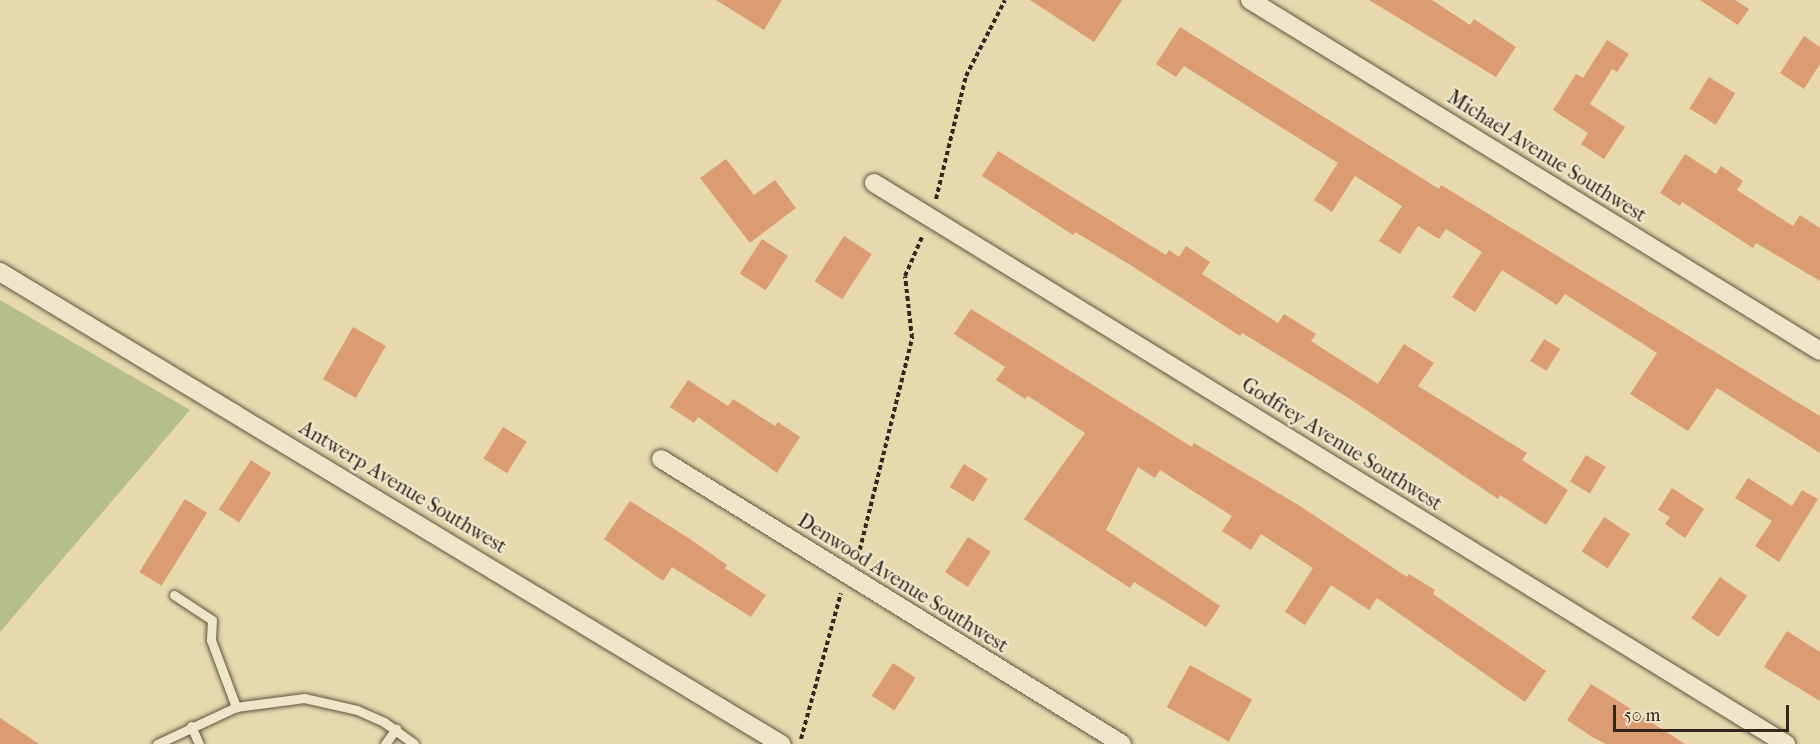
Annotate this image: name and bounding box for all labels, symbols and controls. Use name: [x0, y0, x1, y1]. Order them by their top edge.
street label: Michael Avenue Southwest: [1443, 85, 1651, 227]
street label: Godfrey Avenue Southwest: [1237, 372, 1447, 516]
street label: Antwerp Avenue Southwest: [295, 416, 511, 558]
street label: Denwood Avenue Southwest: [793, 508, 1013, 658]
scale bar: [1616, 693, 1792, 731]
text: 50 m: [1624, 705, 1660, 726]

